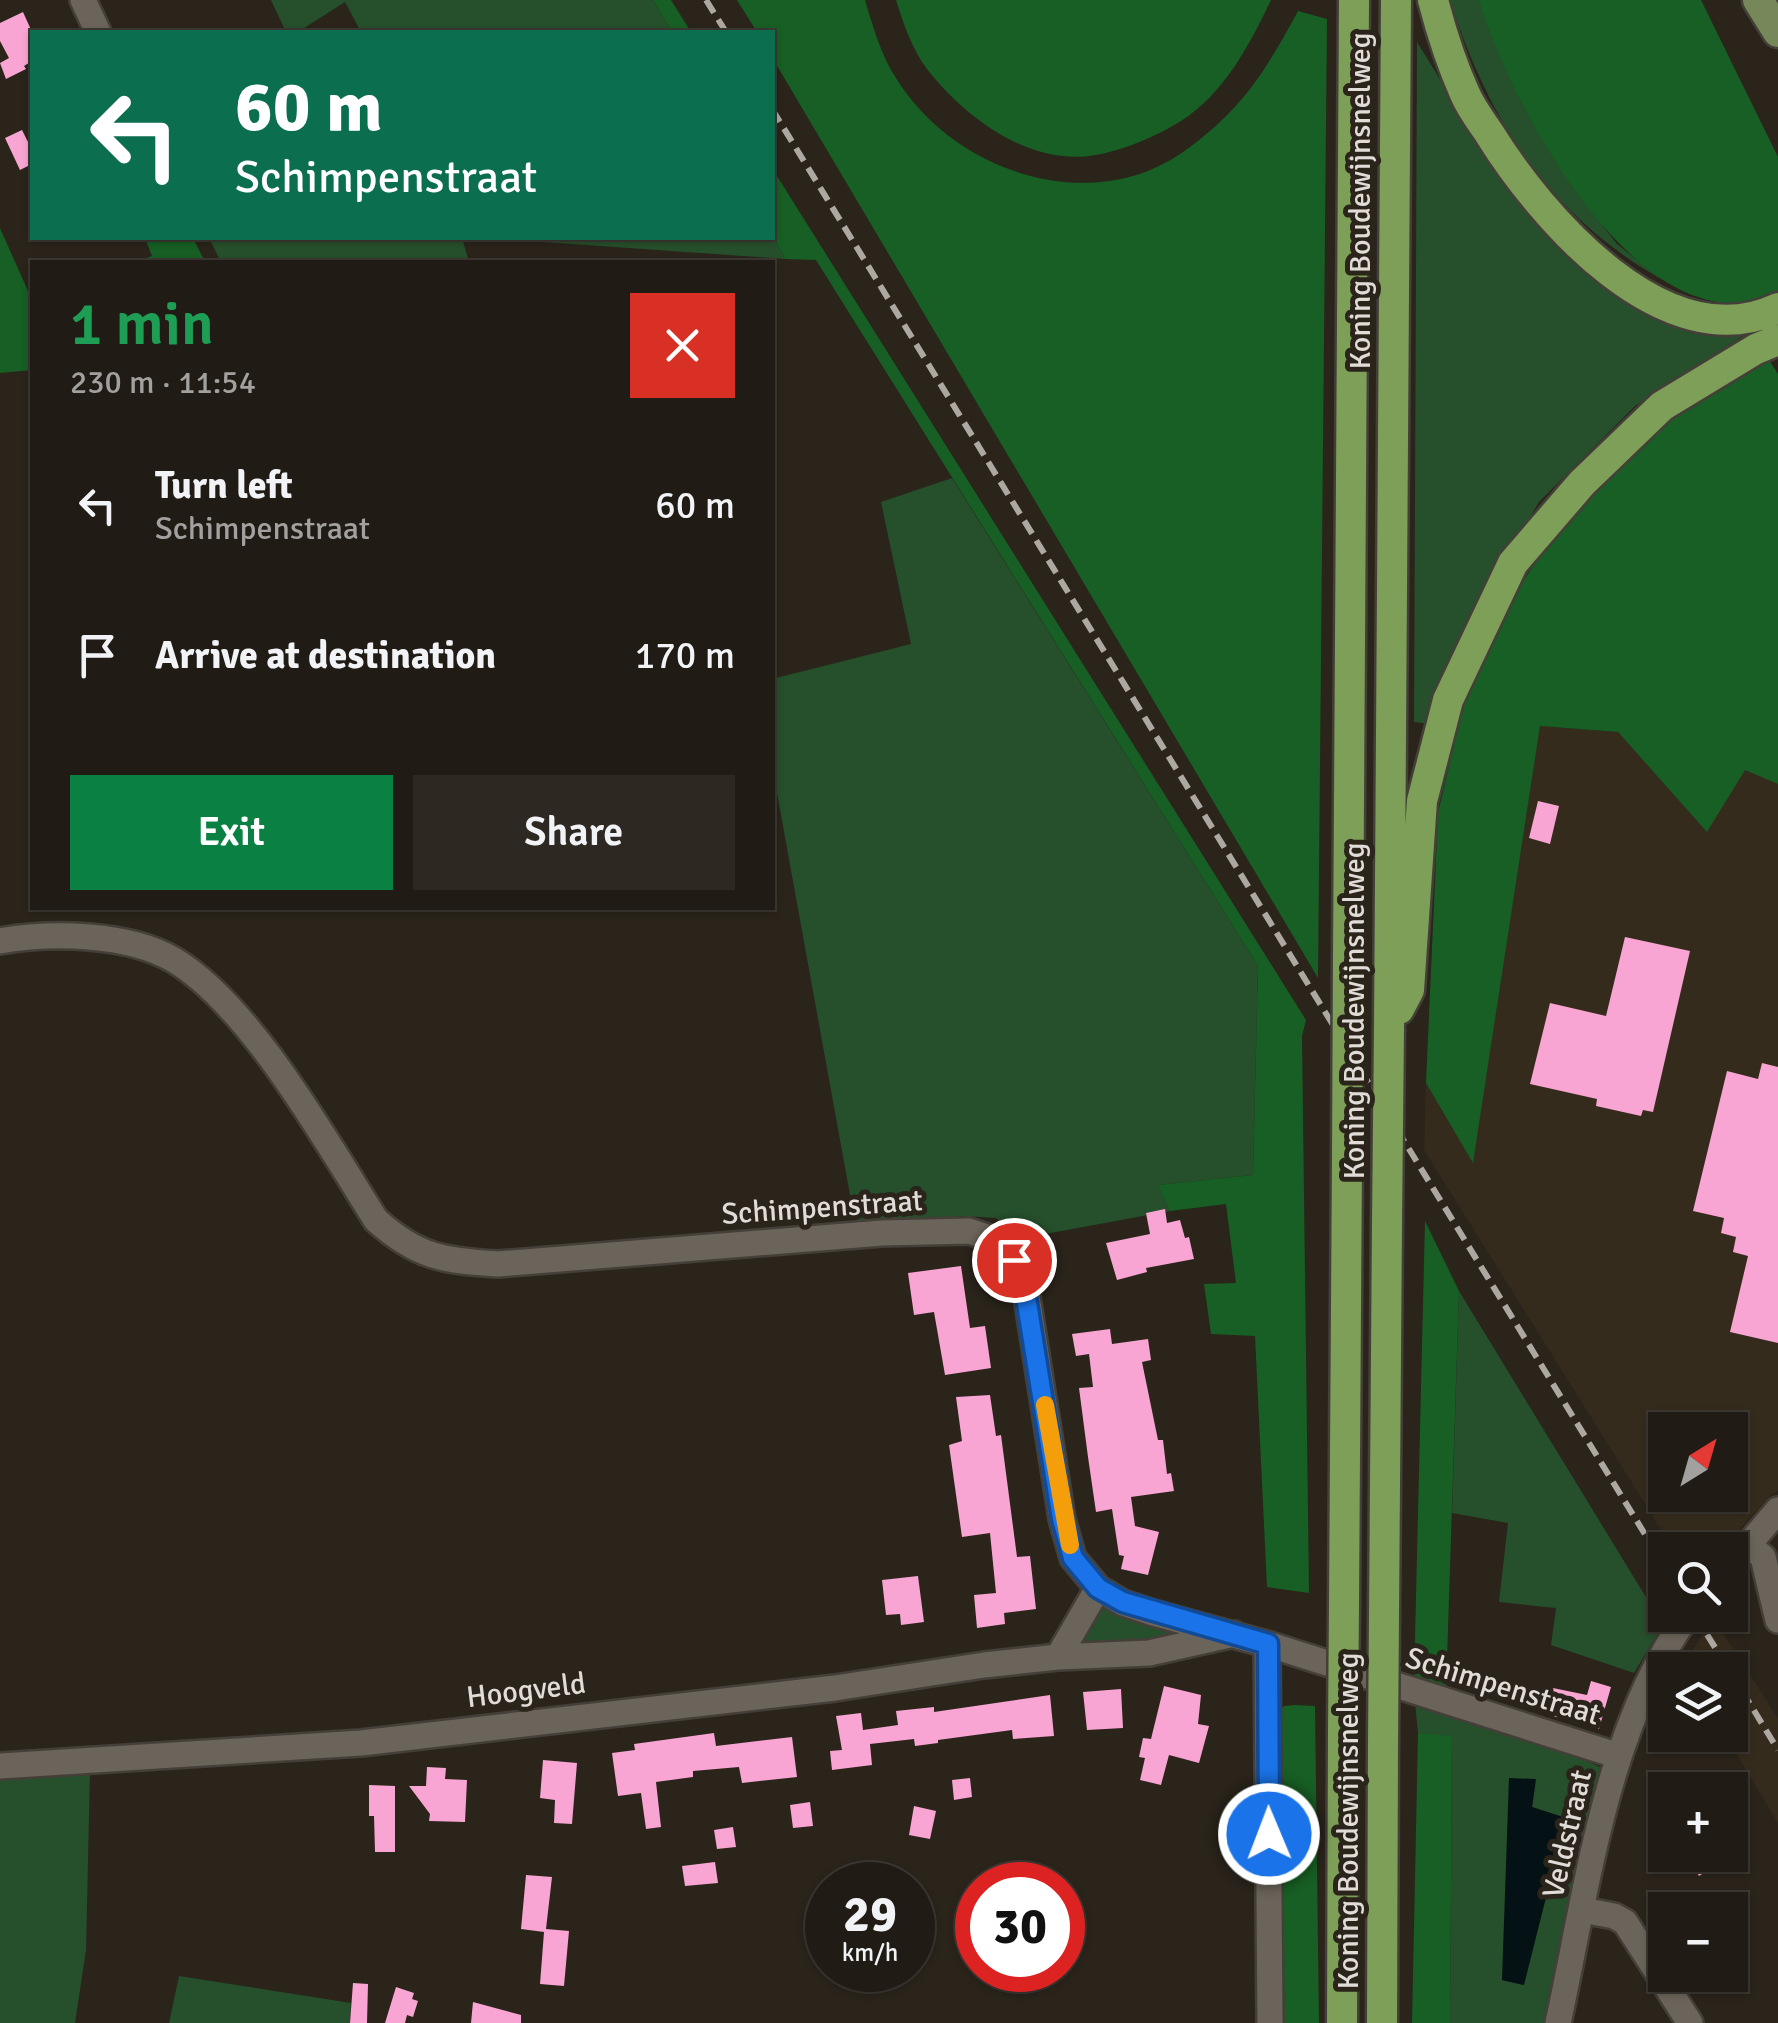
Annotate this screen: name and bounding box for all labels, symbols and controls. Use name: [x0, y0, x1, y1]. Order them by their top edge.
street label: Koning Boudewijnsnelweg: [1342, 32, 1379, 370]
text: 60 m: [235, 64, 383, 150]
icon: left: [70, 70, 200, 200]
text: Schimpenstraat: [235, 150, 537, 205]
text: 1 min: [70, 288, 214, 362]
button: close: [630, 293, 735, 398]
text: 230 m · 11:54: [70, 363, 256, 402]
text: Turn left: [155, 462, 293, 509]
icon: left: [70, 478, 125, 533]
text: 60 m: [655, 482, 735, 529]
text: Schimpenstraat: [155, 509, 370, 548]
icon: arrive: [70, 628, 125, 683]
text: Arrive at destination: [155, 632, 496, 679]
text: 170 m: [635, 632, 735, 679]
button: Exit: [70, 775, 393, 890]
button: Share: [413, 775, 735, 890]
street label: Koning Boudewijnsnelweg: [1336, 842, 1373, 1180]
street label: Schimpenstraat: [720, 1182, 924, 1233]
pin: [972, 1218, 1057, 1303]
icon: arrive: [987, 1233, 1042, 1288]
north arrow: [1648, 1412, 1748, 1512]
map controls: [1648, 1412, 1748, 1992]
button: search: [1648, 1532, 1748, 1632]
street label: Schimpenstraat: [1401, 1639, 1605, 1734]
street label: Koning Boudewijnsnelweg: [1330, 1652, 1367, 1990]
button: layers: [1648, 1652, 1748, 1752]
street label: Hoogveld: [464, 1665, 588, 1716]
street label: Veldstraat: [1535, 1766, 1600, 1902]
button: +: [1648, 1772, 1748, 1872]
position arrow: [1217, 1782, 1321, 1886]
speed limit sign: 30: [955, 1862, 1085, 1992]
text: 29: [843, 1884, 897, 1946]
button: −: [1648, 1892, 1748, 1992]
text: km/h: [842, 1937, 898, 1968]

